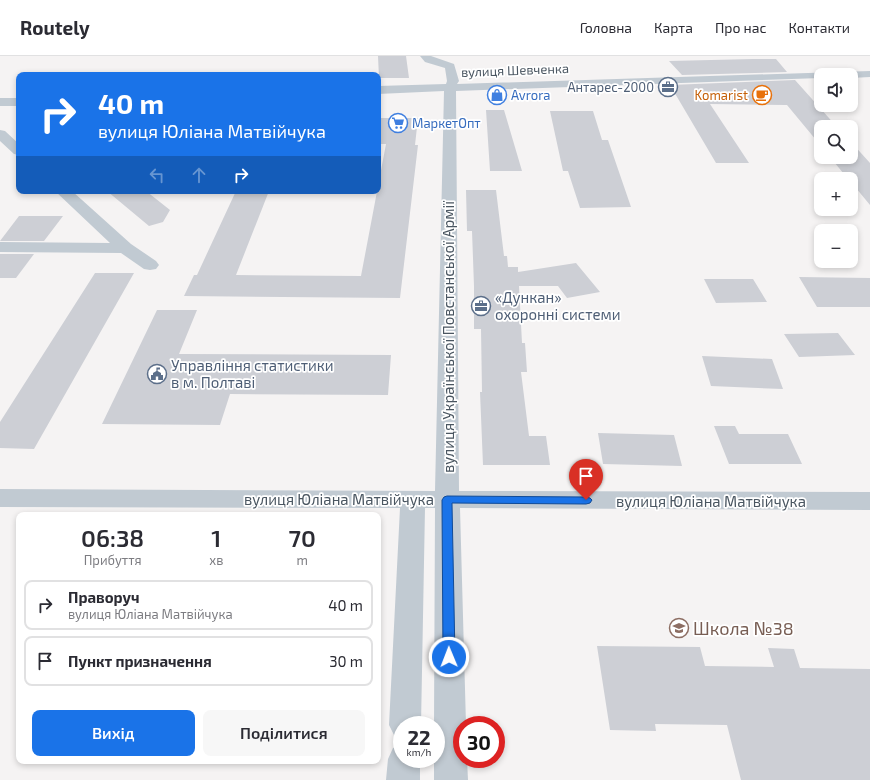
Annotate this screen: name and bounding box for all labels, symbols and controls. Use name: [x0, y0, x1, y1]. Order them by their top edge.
text: Routely: [20, 16, 90, 39]
text: Головна: [580, 19, 632, 36]
text: Карта: [654, 19, 693, 36]
text: Про нас: [715, 19, 766, 36]
text: Контакти: [788, 19, 850, 36]
street label: вулиця Шевченка: [461, 60, 569, 80]
map controls: [814, 68, 858, 268]
button: sound: [814, 68, 858, 112]
office icon: Антарес-2000: [657, 76, 679, 98]
place label: Антарес-2000: [567, 79, 654, 95]
shop icon: Avrora: [486, 84, 508, 106]
cafe icon: Komarist: [751, 84, 773, 106]
text: 40 m: [98, 86, 164, 120]
place label: Avrora: [511, 87, 551, 103]
place label: Komarist: [695, 87, 748, 103]
icon: right: [32, 88, 84, 140]
supermarket icon: МаркетОпт: [387, 112, 409, 134]
place label: МаркетОпт: [412, 115, 481, 131]
text: вулиця Юліана Матвійчука: [98, 120, 326, 142]
button: search: [814, 120, 858, 164]
icon: left: [146, 164, 168, 186]
icon: ahead: [188, 164, 210, 186]
icon: right: [230, 164, 252, 186]
button: +: [814, 172, 858, 216]
street label: вулиця Української Повстанської Армії: [439, 201, 458, 473]
button: −: [814, 224, 858, 268]
place label: «Дункан» охоронні системи: [495, 288, 621, 323]
office icon: «Дункан» охоронні системи: [470, 295, 492, 317]
place label: Управління статистики в м. Полтаві: [171, 356, 334, 391]
public building icon: Управління статистики в м. Полтаві: [146, 363, 168, 385]
pin: [569, 459, 603, 500]
icon: arrive: [575, 465, 597, 487]
street label: вулиця Юліана Матвійчука: [244, 490, 434, 509]
street label: вулиця Юліана Матвійчука: [616, 492, 806, 511]
text: 06:38: [81, 523, 144, 552]
text: 1: [211, 523, 221, 552]
text: 70: [289, 523, 316, 552]
text: Прибуття: [84, 552, 142, 568]
text: хв: [209, 552, 223, 568]
text: m: [296, 552, 308, 568]
text: Праворуч: [68, 588, 139, 606]
icon: right: [34, 594, 56, 616]
text: 40 m: [328, 596, 363, 614]
text: вулиця Юліана Матвійчука: [68, 606, 233, 622]
school or university icon: Школа №38: [668, 617, 690, 639]
place label: Школа №38: [693, 617, 794, 639]
position arrow: [428, 636, 470, 678]
icon: arrive: [34, 650, 56, 672]
text: Пункт призначення: [68, 652, 212, 670]
text: 30 m: [329, 652, 363, 670]
button: Вихід: [32, 710, 195, 756]
button: Поділитися: [203, 710, 365, 756]
speed limit sign: 30: [453, 716, 505, 768]
text: 22: [407, 725, 431, 749]
text: km/h: [407, 746, 431, 758]

